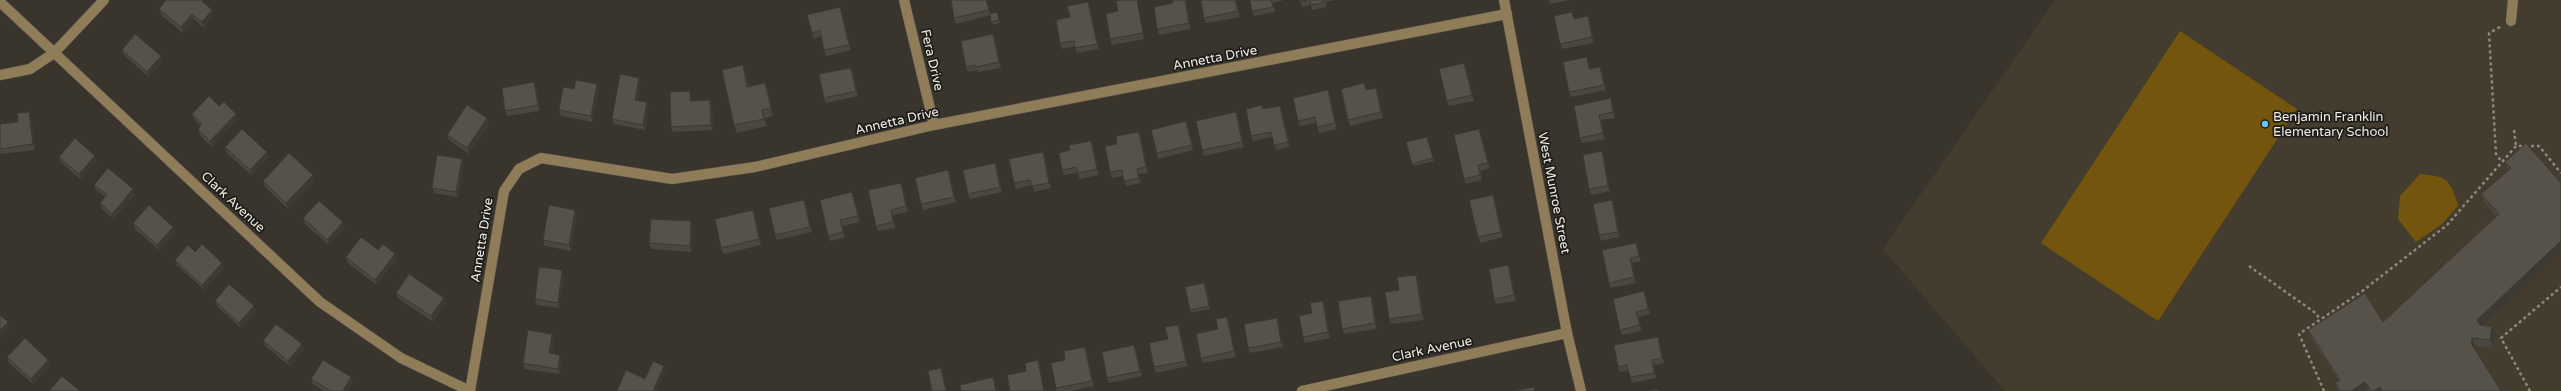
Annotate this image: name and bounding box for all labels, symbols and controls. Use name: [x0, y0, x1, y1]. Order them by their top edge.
street label: Fera Drive: [917, 28, 947, 92]
street label: Annetta Drive: [1172, 42, 1258, 74]
street label: Annetta Drive: [854, 104, 940, 138]
place label: Benjamin Franklin Elementary School: [2273, 109, 2388, 140]
marker: Benjamin Franklin Elementary School: [2260, 119, 2270, 129]
street label: West Munroe Street: [1534, 131, 1574, 255]
street label: Clark Avenue: [198, 168, 268, 236]
street label: Annetta Drive: [467, 197, 497, 283]
street label: Clark Avenue: [1390, 333, 1474, 365]

